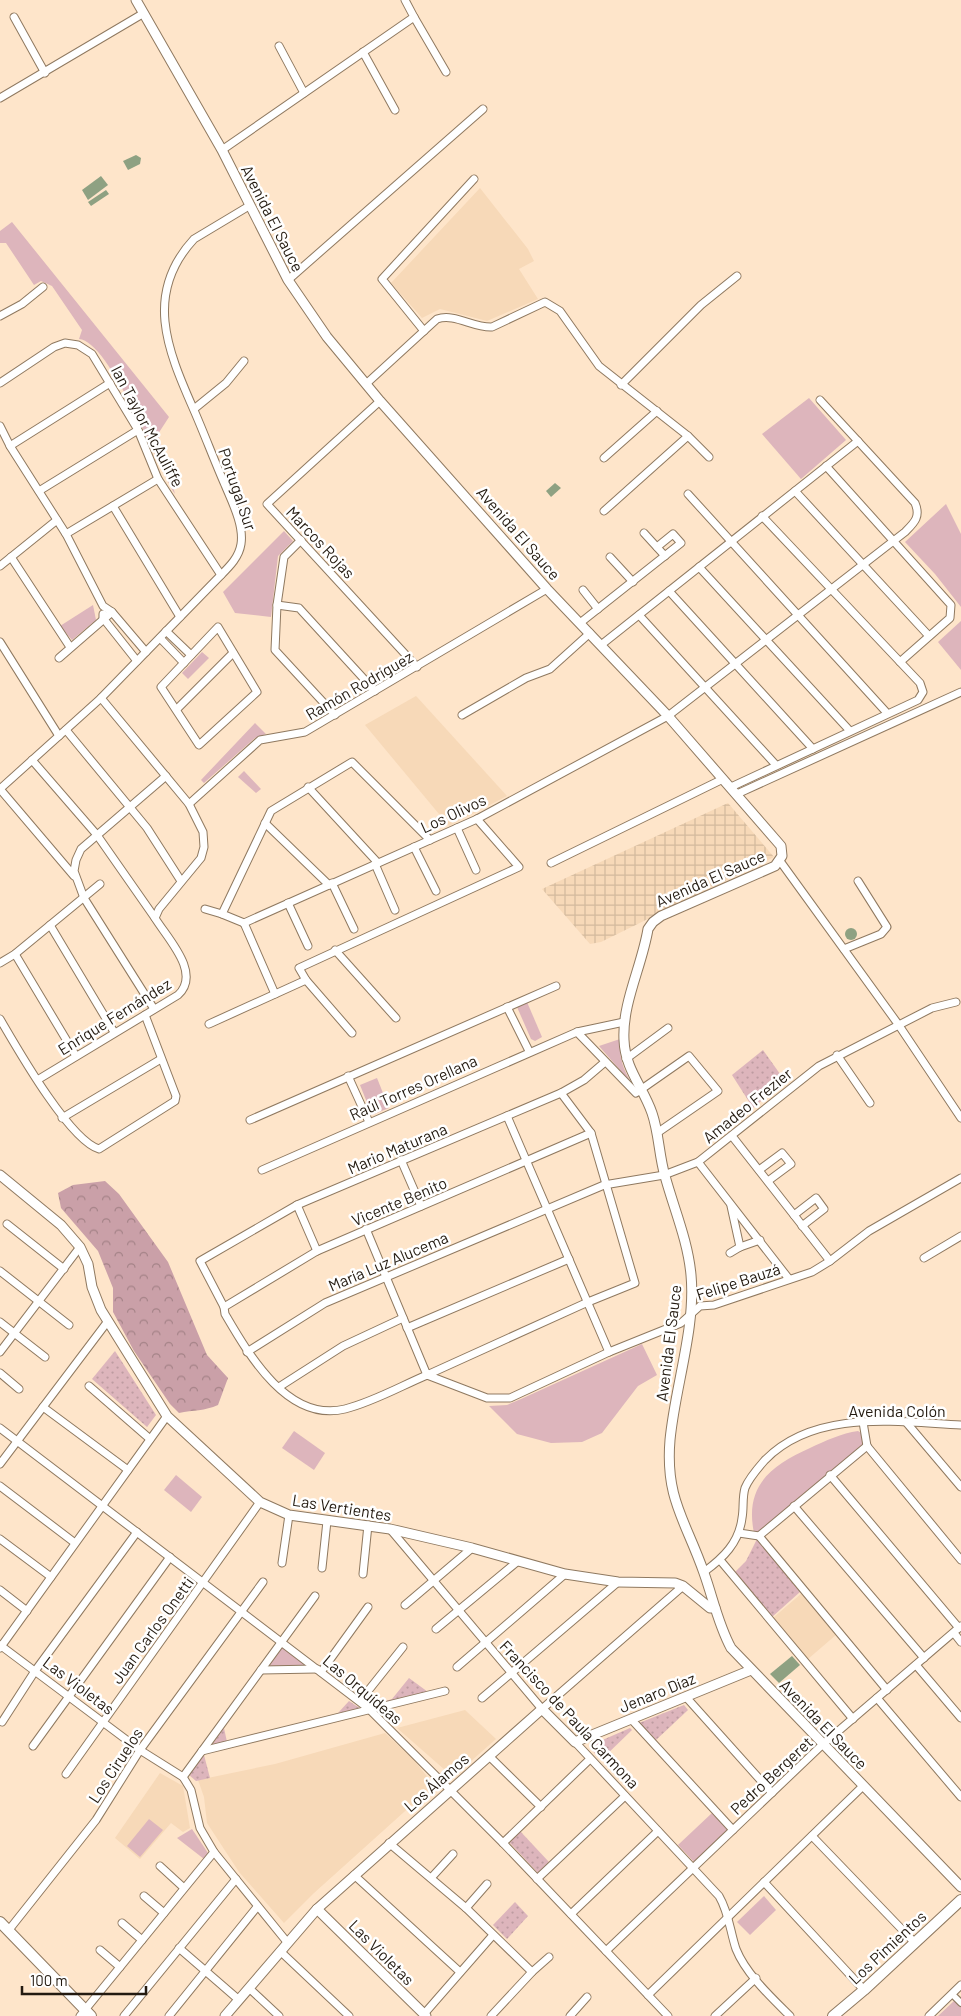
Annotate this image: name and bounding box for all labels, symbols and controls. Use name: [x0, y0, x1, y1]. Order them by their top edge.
street label: Avenida El Sauce: [238, 161, 308, 275]
street label: Ian Taylor McAuliffe: [108, 362, 188, 490]
street label: Portugal Sur: [215, 445, 261, 533]
street label: Avenida El Sauce: [473, 482, 565, 584]
street label: Marcos Rojas: [283, 502, 359, 582]
street label: Ramón Rodríguez: [302, 647, 416, 723]
street label: Los Olivos: [417, 790, 489, 836]
street label: Avenida El Sauce: [653, 845, 767, 911]
street label: Enrique Fernández: [54, 974, 174, 1058]
street label: Raúl Torres Orellana: [346, 1050, 480, 1124]
street label: Amadeo Frezier: [699, 1063, 795, 1147]
street label: Mario Maturana: [344, 1119, 450, 1177]
street label: Vicente Benito: [348, 1172, 450, 1230]
street label: María Luz Alucema: [325, 1227, 451, 1295]
street label: Felipe Bauzá: [694, 1258, 782, 1304]
street label: Avenida El Sauce: [651, 1284, 685, 1402]
street label: Avenida Colón: [848, 1401, 946, 1420]
street label: Las Vertientes: [291, 1490, 393, 1524]
street label: Juan Carlos Onetti: [107, 1573, 197, 1687]
street label: Francisco de Paula Carmona: [496, 1636, 644, 1792]
street label: Las Orquídeas: [320, 1650, 406, 1728]
street label: Las Violetas: [40, 1652, 118, 1718]
street label: Jenaro Díaz: [616, 1668, 698, 1716]
street label: Avenida El Sauce: [776, 1675, 872, 1773]
street label: Los Ciruelos: [84, 1724, 146, 1806]
street label: Pedro Bergeret: [726, 1732, 816, 1818]
street label: Los Álamos: [400, 1749, 472, 1815]
street label: Los Pimientos: [844, 1906, 930, 1988]
street label: Las Violetas: [346, 1916, 418, 1988]
scale bar: [22, 1964, 146, 1996]
text: 100 m: [30, 1971, 68, 1989]

